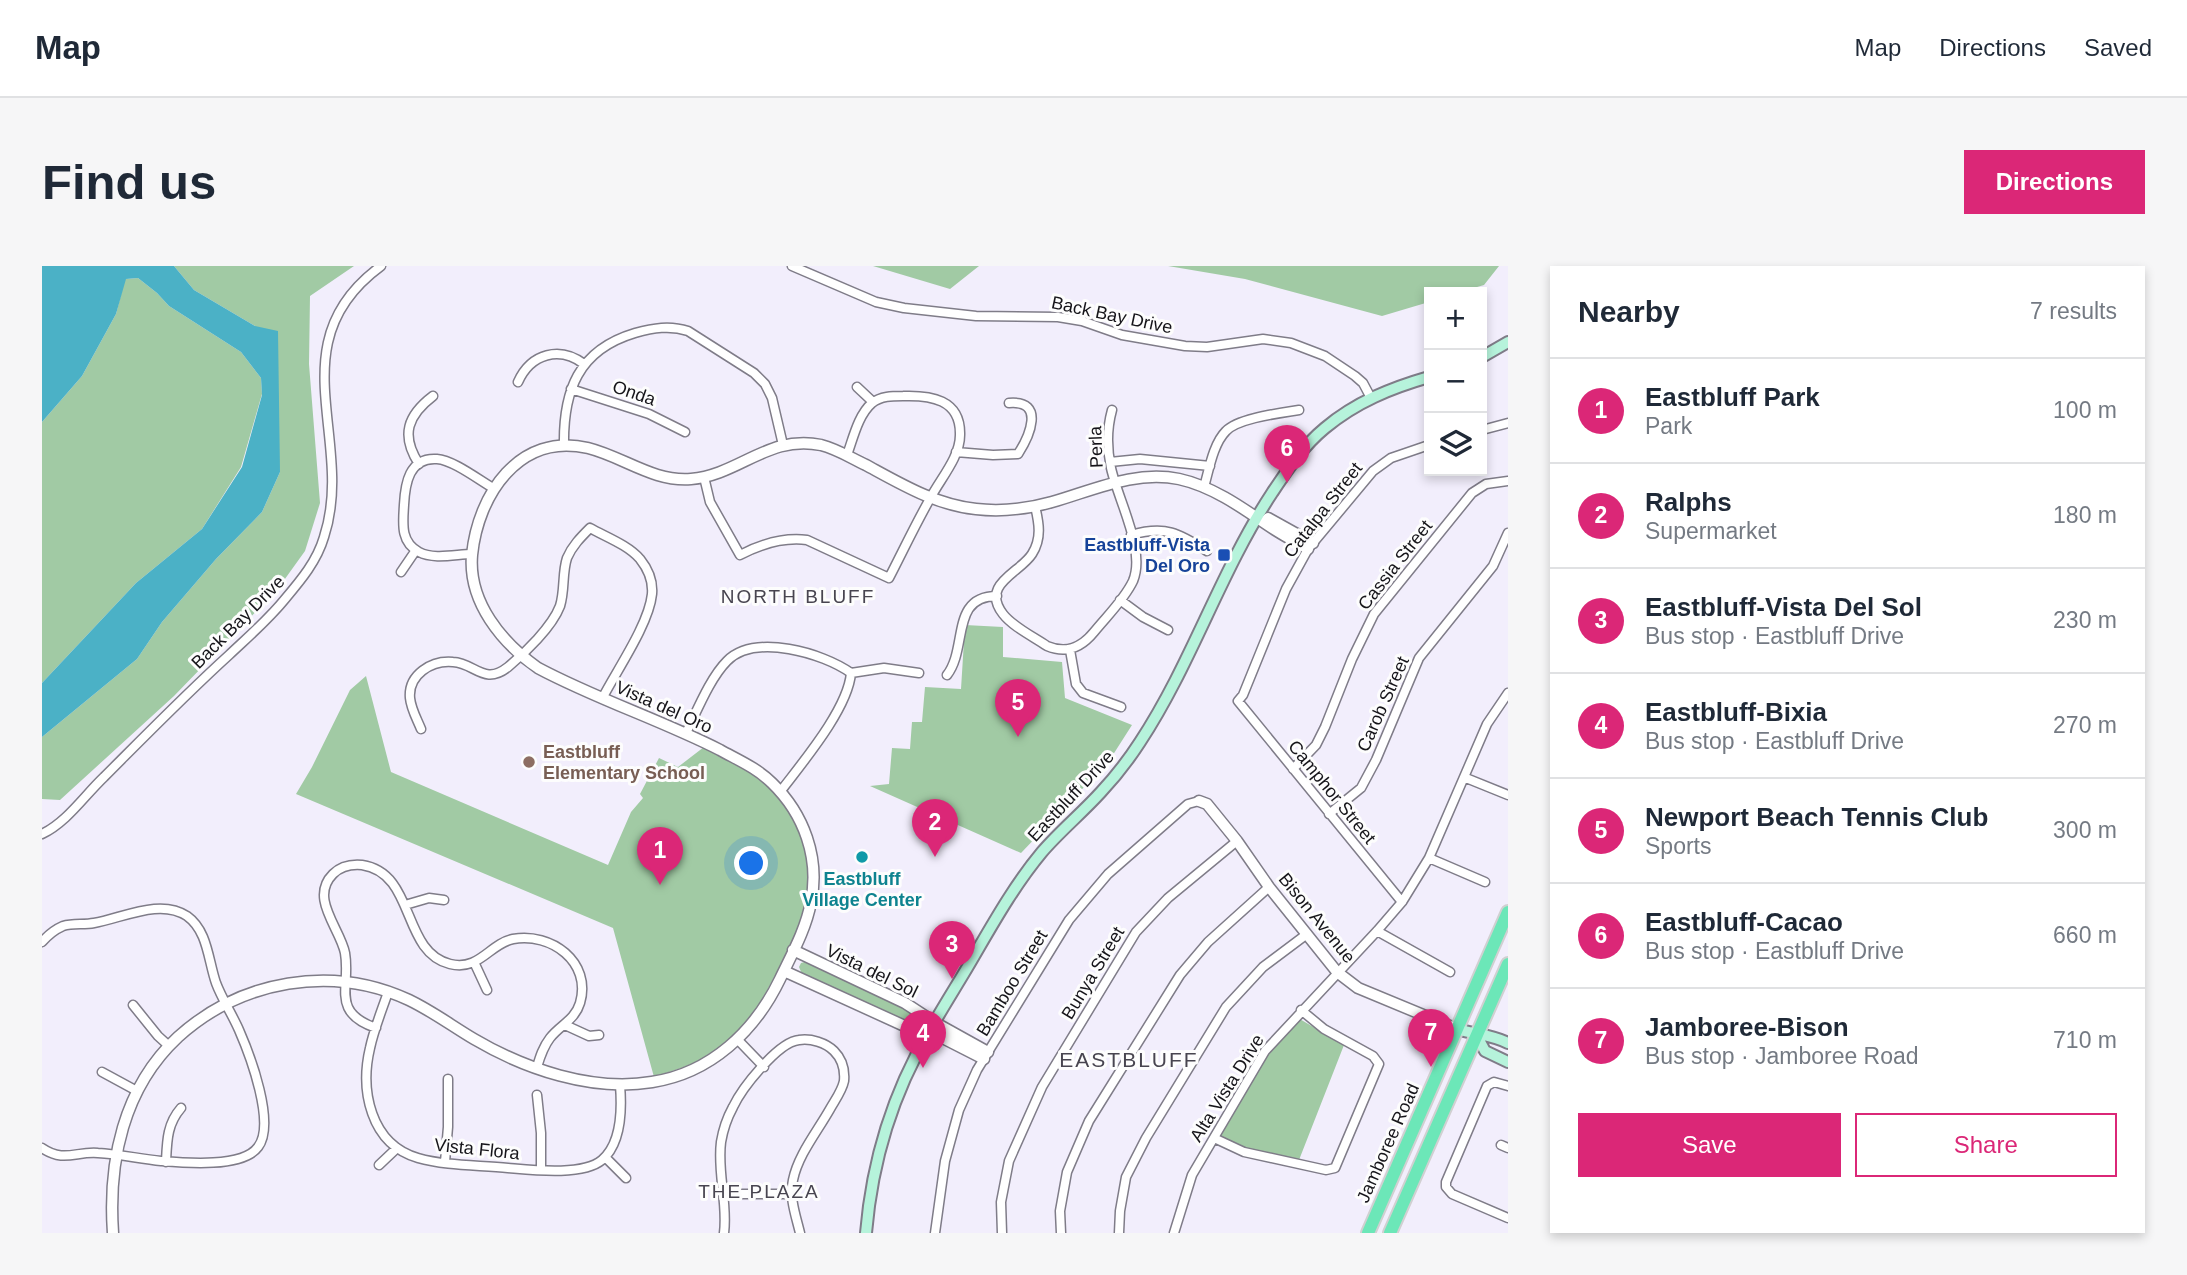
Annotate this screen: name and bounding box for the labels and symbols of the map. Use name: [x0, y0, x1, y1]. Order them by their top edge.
street label: Back Bay Drive: [1050, 292, 1174, 338]
street label: Onda: [610, 376, 659, 410]
street label: Perla: [1085, 425, 1107, 468]
pin: 6: [1264, 425, 1310, 483]
street label: Catalpa Street: [1280, 459, 1366, 561]
street label: Cassia Street: [1354, 516, 1436, 614]
place label: Eastbluff-Vista Del Oro: [1084, 535, 1211, 576]
marker: Eastbluff-Vista Del Oro: [1216, 547, 1232, 563]
street label: Back Bay Drive: [187, 571, 289, 673]
district label: NORTH BLUFF: [721, 586, 875, 607]
street label: Carob Street: [1353, 653, 1413, 755]
street label: Vista del Oro: [613, 677, 715, 737]
pin: 5: [995, 679, 1041, 737]
street label: Camphor Street: [1284, 736, 1380, 848]
place label: Eastbluff Elementary School: [543, 742, 705, 783]
street label: Eastbluff Drive: [1024, 746, 1118, 846]
marker: Eastbluff Elementary School: [521, 754, 537, 770]
pin: 2: [912, 799, 958, 857]
pin: 1: [637, 827, 683, 885]
your location: [734, 846, 768, 880]
marker: Eastbluff Village Center: [854, 849, 870, 865]
place label: Eastbluff Village Center: [802, 869, 922, 910]
street label: Bison Avenue: [1275, 869, 1359, 967]
pin: 3: [929, 921, 975, 979]
street label: Bunya Street: [1058, 923, 1128, 1023]
street label: Bamboo Street: [973, 926, 1051, 1040]
street label: Vista del Sol: [823, 940, 921, 1002]
pin: 7: [1408, 1009, 1454, 1067]
pin: 4: [900, 1010, 946, 1068]
street label: Alta Vista Drive: [1186, 1031, 1268, 1145]
district label: EASTBLUFF: [1059, 1048, 1199, 1071]
street label: Jamboree Road: [1353, 1080, 1423, 1206]
street label: Vista Flora: [433, 1135, 522, 1164]
district label: THE PLAZA: [698, 1181, 820, 1202]

